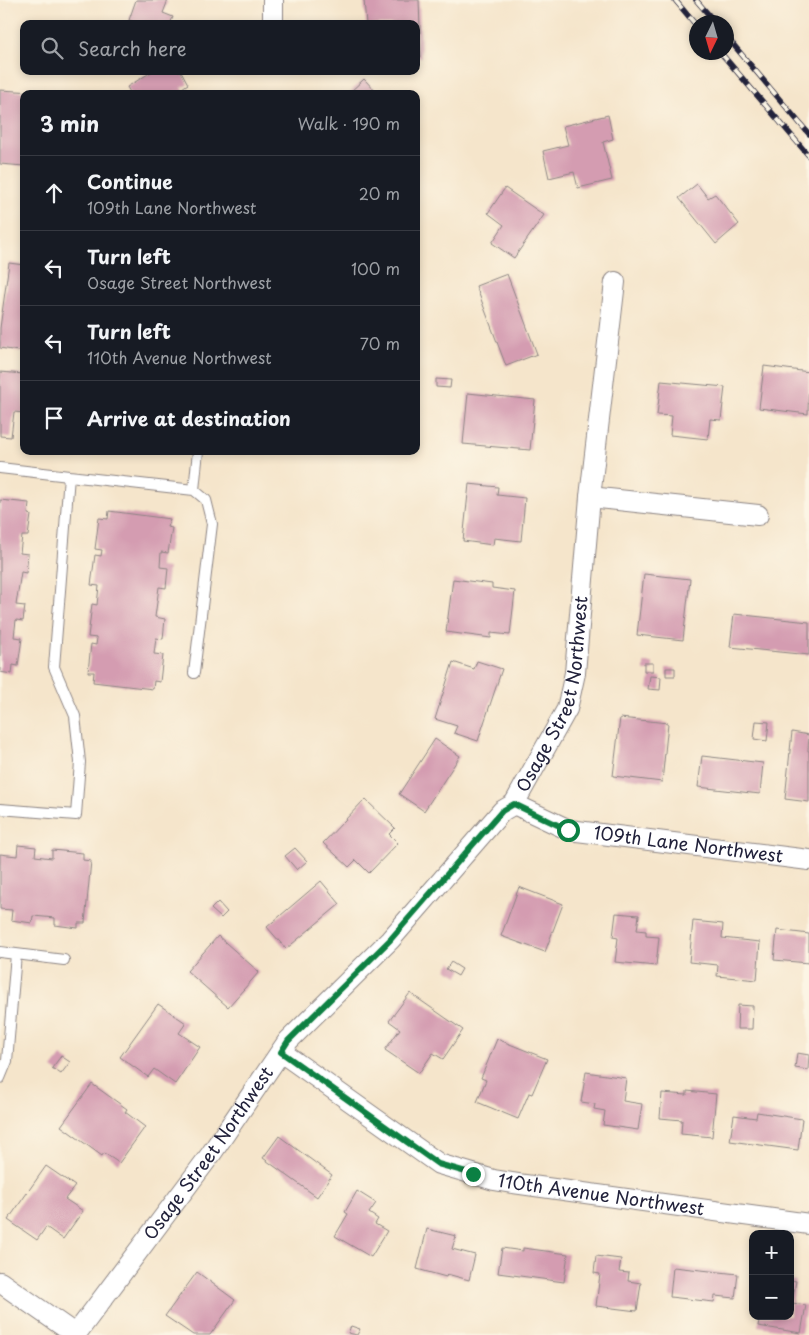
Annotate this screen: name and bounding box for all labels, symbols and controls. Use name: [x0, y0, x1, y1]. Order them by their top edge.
north arrow: [689, 15, 734, 60]
search box: [20, 20, 420, 75]
icon: search: [38, 34, 66, 62]
text: Search here: [78, 34, 187, 62]
text: 3 min: [40, 107, 99, 139]
text: Walk · 190 m: [298, 111, 400, 135]
text: Continue: [87, 167, 173, 195]
icon: ahead: [40, 179, 68, 207]
text: 20 m: [359, 181, 400, 205]
text: 109th Lane Northwest: [87, 195, 256, 219]
text: Turn left: [87, 242, 171, 270]
icon: left: [40, 254, 68, 282]
text: 100 m: [351, 256, 400, 280]
text: Osage Street Northwest: [87, 270, 272, 294]
text: Turn left: [87, 317, 171, 345]
icon: left: [40, 329, 68, 357]
text: 70 m: [360, 331, 400, 355]
text: 110th Avenue Northwest: [87, 345, 272, 369]
icon: arrive: [40, 404, 68, 432]
text: Arrive at destination: [87, 404, 291, 432]
street label: Osage Street Northwest: [508, 595, 594, 797]
street label: 109th Lane Northwest: [592, 818, 785, 869]
route start: [557, 819, 580, 842]
street label: Osage Street Northwest: [136, 1060, 279, 1245]
route end: [462, 1163, 485, 1186]
street label: 110th Avenue Northwest: [496, 1166, 706, 1221]
map controls: [749, 1230, 794, 1320]
button: +: [749, 1230, 794, 1275]
button: −: [749, 1275, 794, 1320]

